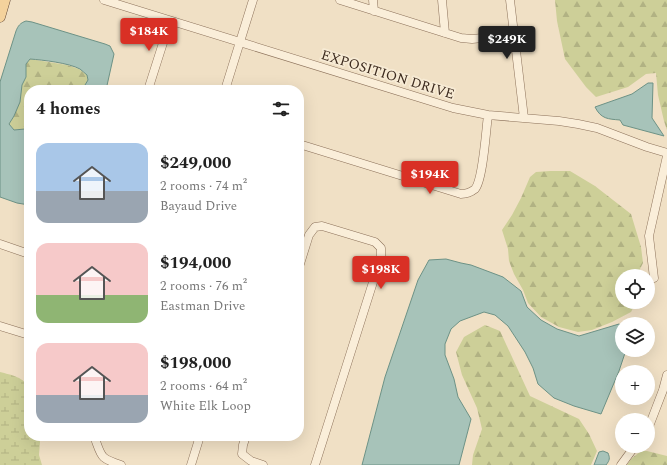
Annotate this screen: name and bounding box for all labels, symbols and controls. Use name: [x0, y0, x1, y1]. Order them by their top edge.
pin: $184K: [121, 18, 177, 52]
text: $184K: [129, 21, 169, 41]
pin: $249K: [479, 26, 535, 60]
text: $249K: [487, 29, 527, 49]
street label: EXPOSITION DRIVE: [319, 44, 457, 105]
text: 4 homes: [36, 96, 101, 122]
icon: filters: [270, 98, 292, 120]
text: $249,000: [160, 150, 231, 176]
icon: home: [68, 159, 116, 207]
pin: $194K: [402, 161, 458, 195]
text: $194K: [410, 164, 450, 184]
text: 2 rooms · 74 m²: [160, 176, 247, 196]
text: Bayaud Drive: [160, 196, 237, 216]
text: $194,000: [160, 250, 231, 276]
pin: $198K: [353, 256, 409, 290]
icon: home: [68, 259, 116, 307]
text: $198K: [361, 259, 401, 279]
map controls: [615, 269, 655, 453]
button: locate: [615, 269, 655, 309]
text: 2 rooms · 76 m²: [160, 276, 247, 296]
text: Eastman Drive: [160, 296, 245, 316]
button: layers: [615, 317, 655, 357]
text: $198,000: [160, 350, 231, 376]
icon: home: [68, 359, 116, 407]
button: +: [615, 365, 655, 405]
text: 2 rooms · 64 m²: [160, 376, 247, 396]
text: White Elk Loop: [160, 396, 251, 416]
button: −: [615, 413, 655, 453]

